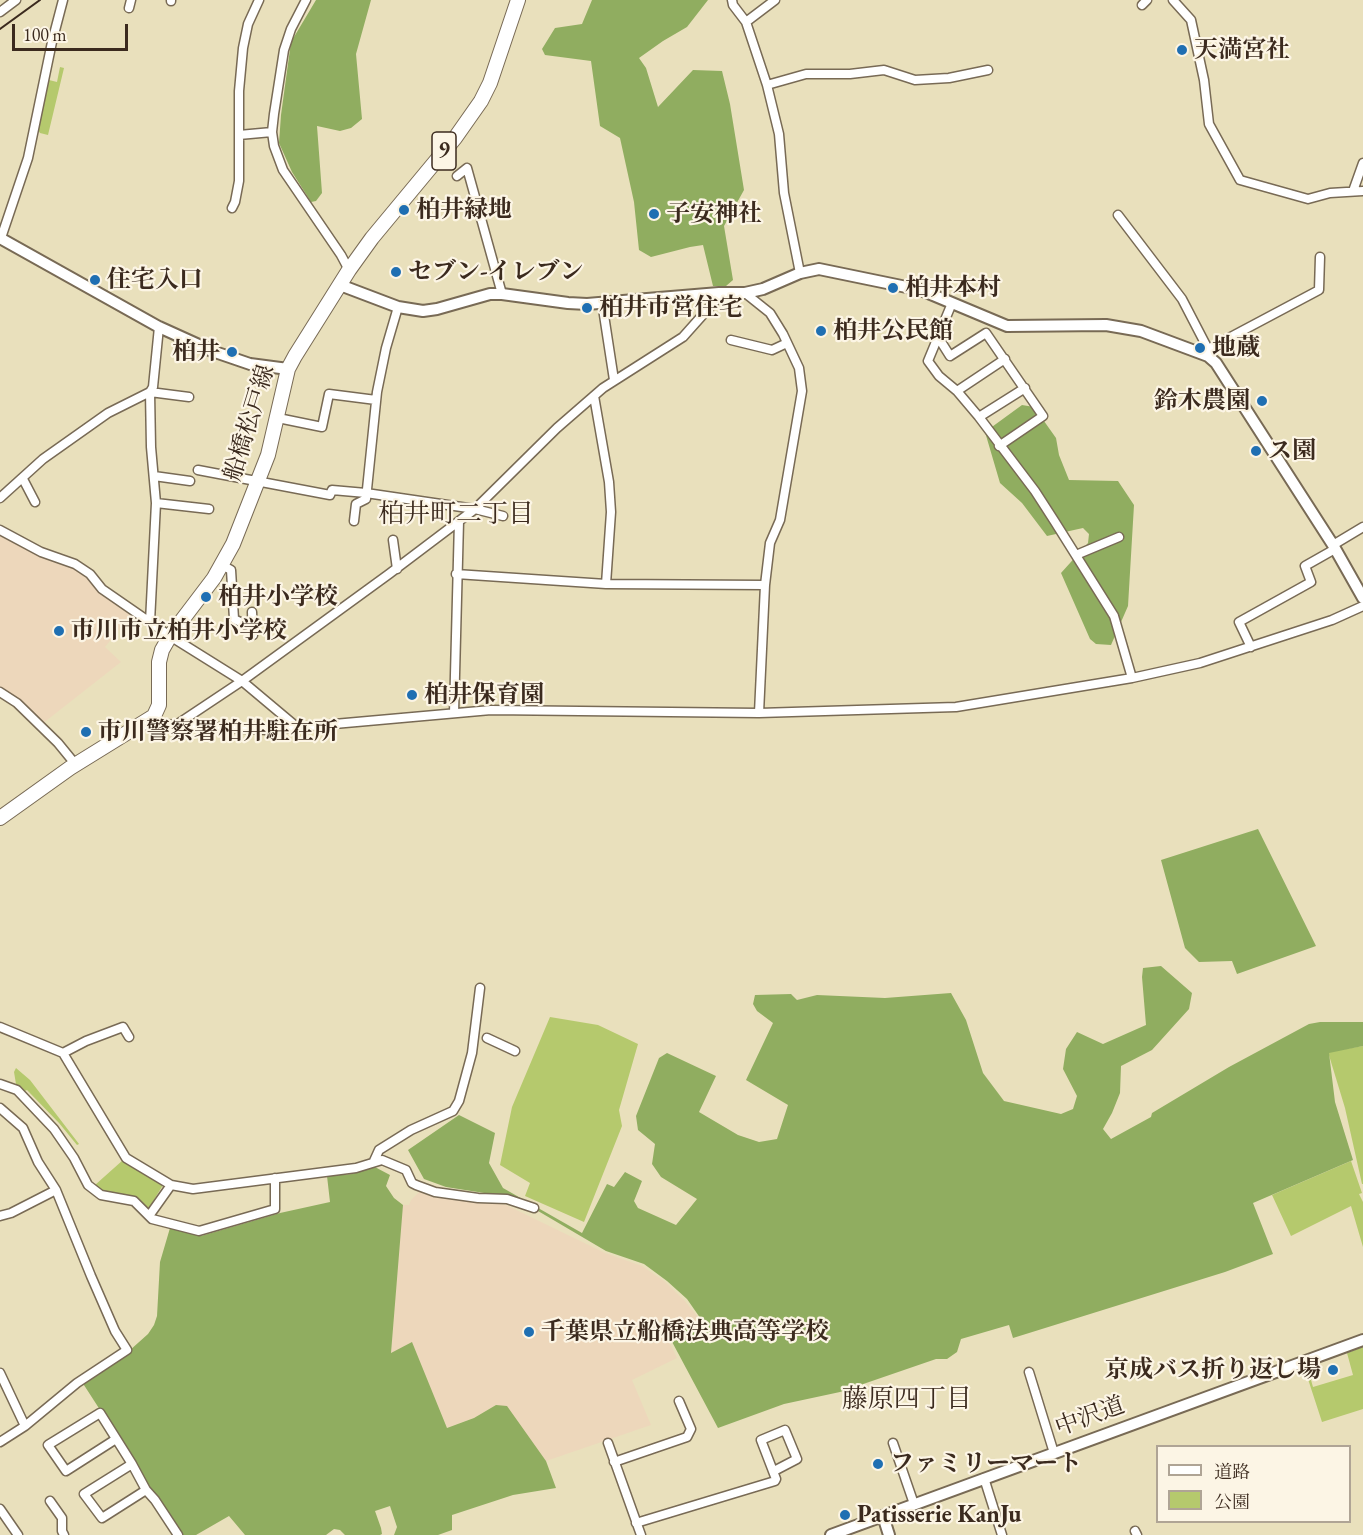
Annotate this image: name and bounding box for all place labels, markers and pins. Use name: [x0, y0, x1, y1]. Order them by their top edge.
place label: 天満宮社: [1194, 36, 1290, 64]
marker: 天満宮社: [1175, 43, 1189, 57]
place label: 柏井緑地: [416, 196, 512, 224]
place label: 子安神社: [666, 200, 762, 228]
marker: 柏井緑地: [397, 203, 411, 217]
marker: 子安神社: [647, 207, 661, 221]
place label: セブン-イレブン: [408, 258, 584, 286]
marker: セブン-イレブン: [389, 265, 403, 279]
place label: 住宅入口: [107, 266, 203, 294]
marker: 住宅入口: [88, 273, 102, 287]
place label: 柏井本村: [905, 274, 1001, 302]
marker: 柏井本村: [886, 281, 900, 295]
place label: 柏井市営住宅: [599, 294, 743, 322]
marker: 柏井市営住宅: [580, 301, 594, 315]
place label: 柏井公民館: [833, 317, 953, 345]
marker: 柏井公民館: [814, 324, 828, 338]
place label: 地蔵: [1212, 334, 1260, 362]
place label: 柏井: [172, 338, 220, 366]
marker: 地蔵: [1193, 341, 1207, 355]
marker: 柏井: [225, 345, 239, 359]
place label: 鈴木農園: [1154, 387, 1250, 415]
marker: 鈴木農園: [1255, 394, 1269, 408]
place label: ス園: [1268, 437, 1316, 465]
marker: ス園: [1249, 444, 1263, 458]
place label: 柏井小学校: [218, 583, 338, 611]
marker: 柏井小学校: [199, 590, 213, 604]
place label: 市川市立柏井小学校: [71, 617, 287, 645]
marker: 市川市立柏井小学校: [52, 624, 66, 638]
place label: 柏井保育園: [424, 681, 544, 709]
marker: 柏井保育園: [405, 688, 419, 702]
place label: 市川警察署柏井駐在所: [98, 718, 338, 746]
marker: 市川警察署柏井駐在所: [79, 725, 93, 739]
place label: 千葉県立船橋法典高等学校: [541, 1318, 829, 1346]
marker: 千葉県立船橋法典高等学校: [522, 1325, 536, 1339]
place label: 京成バス折り返し場: [1105, 1356, 1321, 1384]
marker: 京成バス折り返し場: [1326, 1363, 1340, 1377]
place label: ファミリーマート: [890, 1450, 1082, 1478]
marker: ファミリーマート: [871, 1457, 885, 1471]
place label: Patisserie KanJu: [857, 1501, 1021, 1529]
marker: Patisserie KanJu: [838, 1508, 852, 1522]

